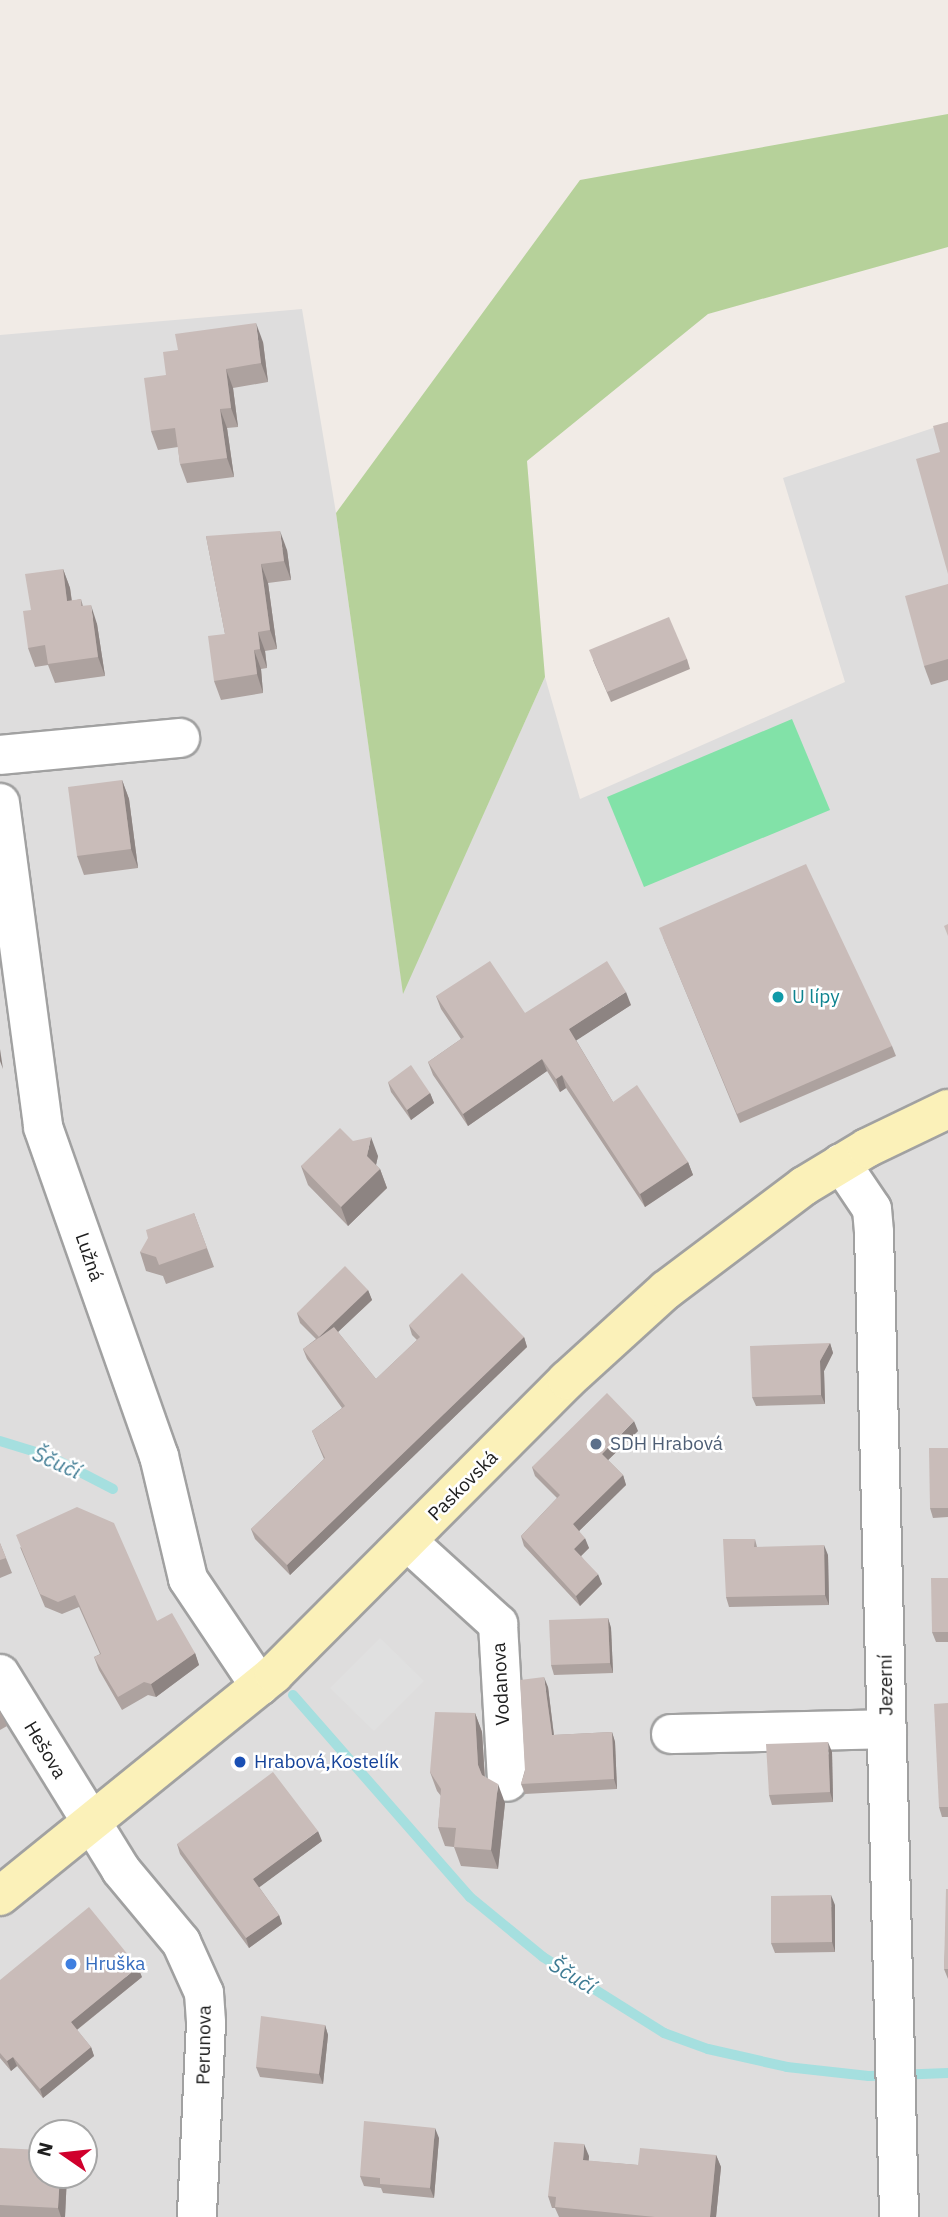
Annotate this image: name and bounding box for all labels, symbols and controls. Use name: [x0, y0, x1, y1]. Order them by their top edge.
place label: U lípy: [792, 986, 840, 1008]
marker: U lípy: [770, 989, 786, 1005]
street label: Lužná: [70, 1230, 108, 1284]
place label: SDH Hrabová: [610, 1433, 723, 1455]
marker: SDH Hrabová: [588, 1436, 604, 1452]
water label: Ščučí: [29, 1440, 85, 1484]
street label: Paskovská: [423, 1446, 503, 1526]
street label: Vodanova: [487, 1642, 515, 1726]
street label: Jezerní: [874, 1654, 898, 1716]
street label: Hešova: [19, 1717, 71, 1783]
place label: Hrabová,Kostelík: [254, 1751, 399, 1773]
marker: Hrabová,Kostelík: [232, 1754, 248, 1770]
water label: Ščučí: [545, 1951, 601, 1999]
place label: Hruška: [85, 1953, 146, 1975]
marker: Hruška: [63, 1956, 79, 1972]
street label: Perunova: [192, 2005, 216, 2085]
north arrow: [28, 2119, 98, 2189]
text: N: [31, 2140, 58, 2159]

